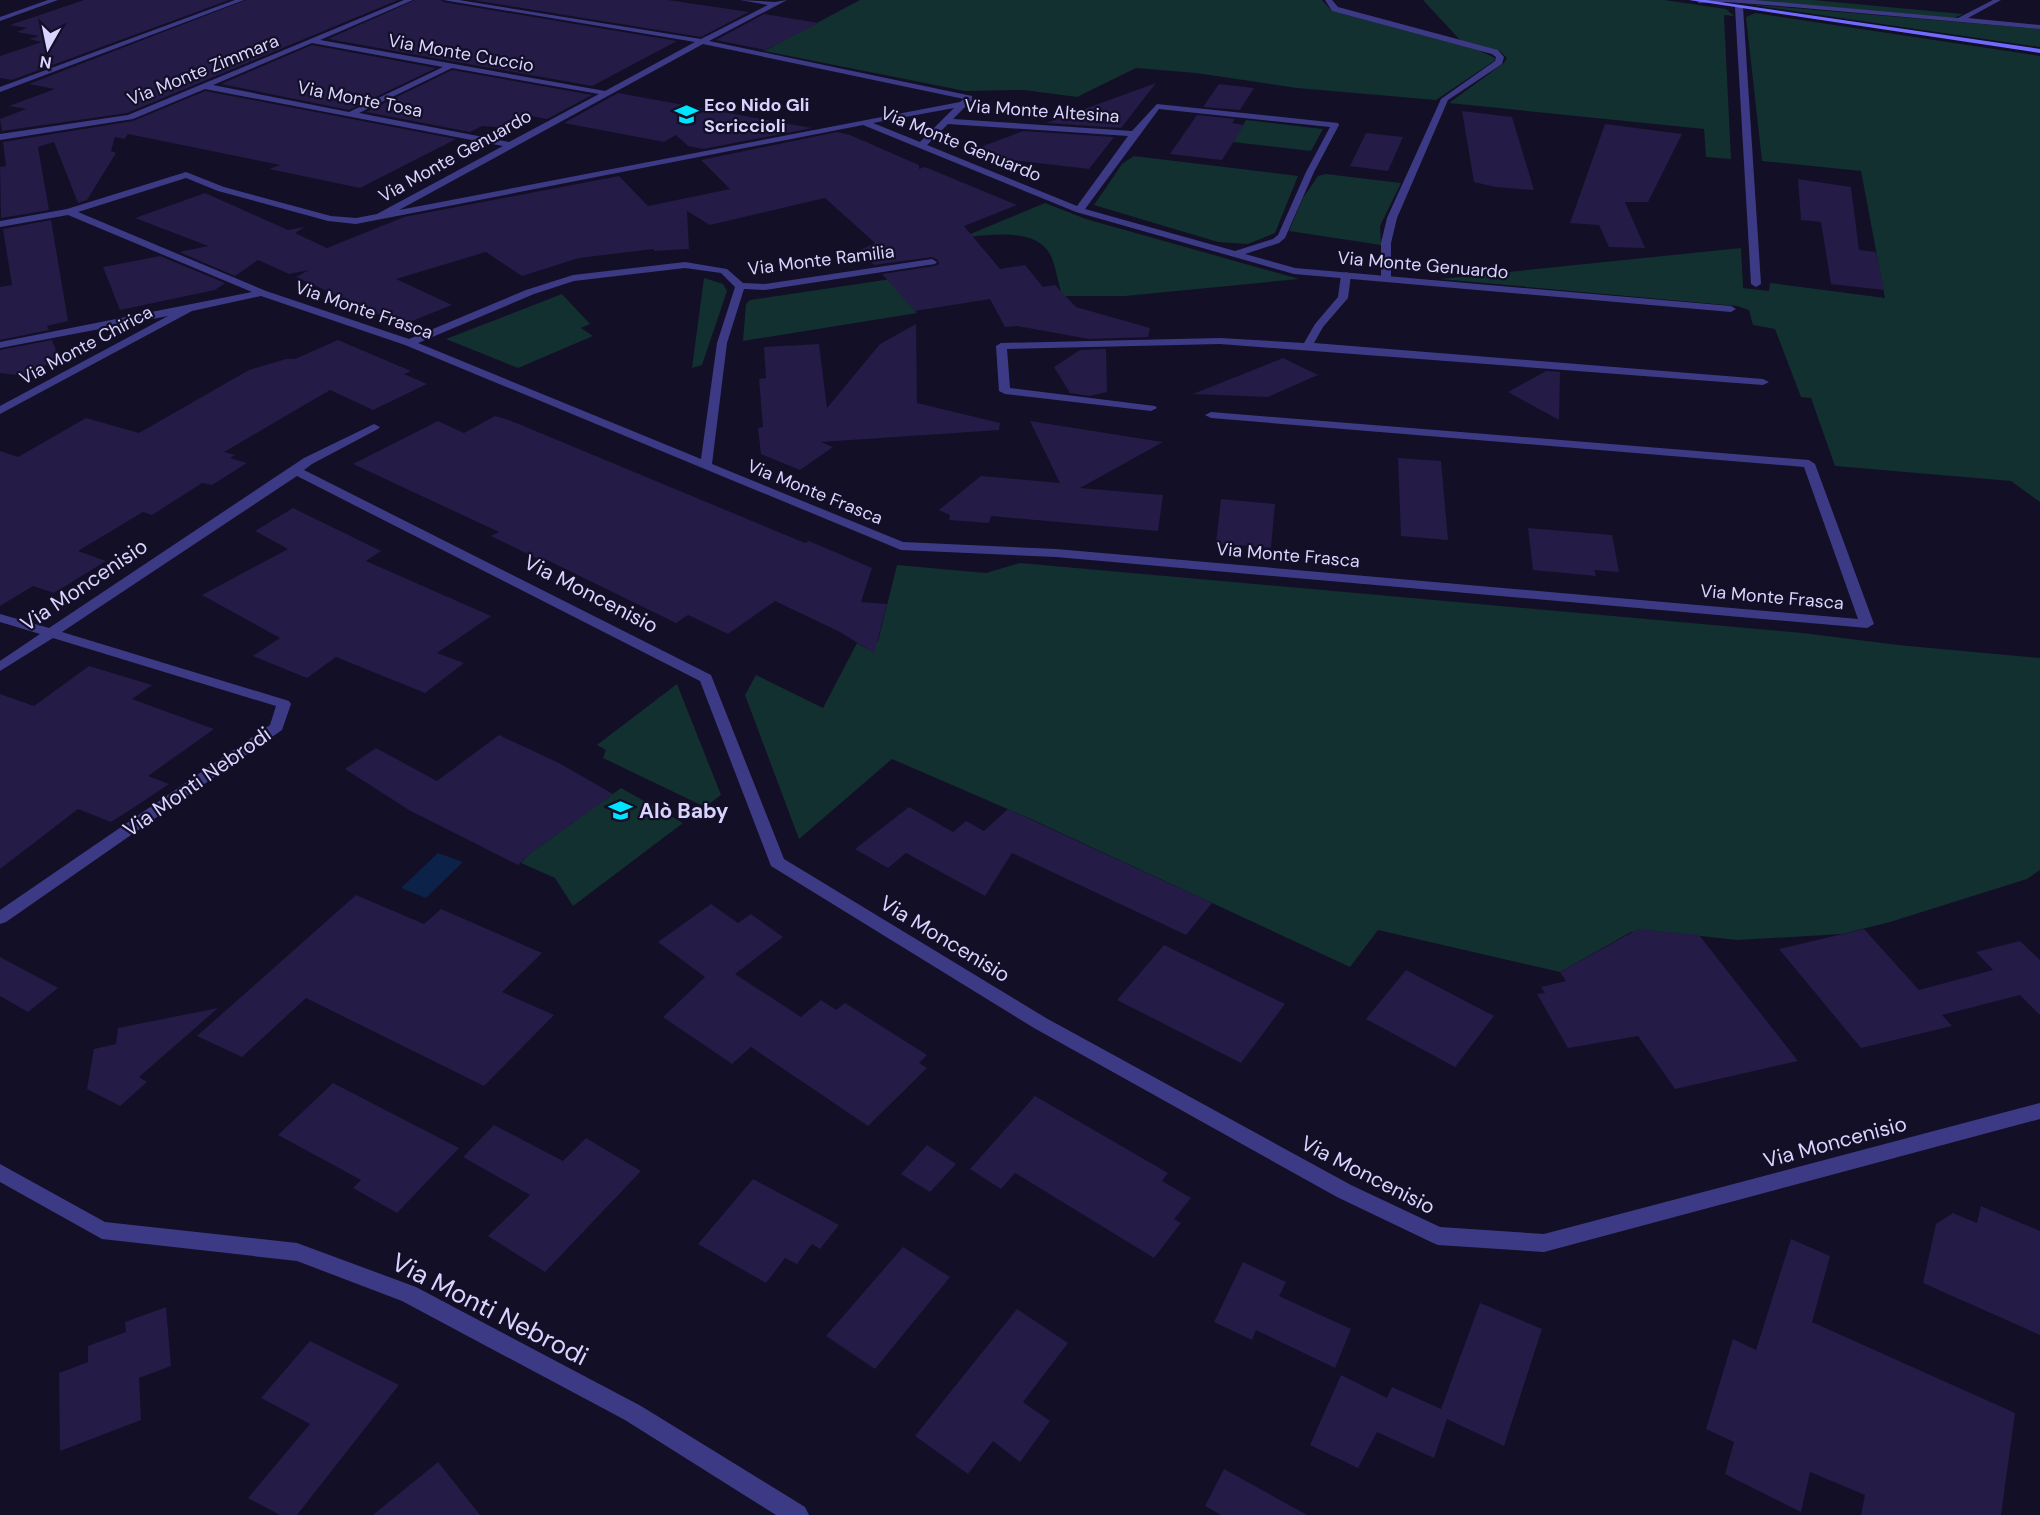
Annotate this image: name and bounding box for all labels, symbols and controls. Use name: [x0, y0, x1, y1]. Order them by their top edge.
north arrow: [18, 18, 78, 78]
street label: Via Monte Cuccio: [386, 28, 536, 78]
street label: Via Monte Zimmara: [124, 29, 282, 111]
text: N: [38, 51, 53, 74]
street label: Via Monte Tosa: [295, 75, 425, 123]
place label: Eco Nido Gli Scriccioli: [704, 93, 809, 138]
street label: Via Monte Altesina: [964, 94, 1120, 128]
street label: Via Monte Genuardo: [877, 101, 1045, 187]
school or university icon: Eco Nido Gli Scriccioli: [673, 102, 699, 128]
street label: Via Monte Genuardo: [374, 104, 536, 208]
street label: Via Monte Ramilia: [746, 239, 896, 281]
street label: Via Monte Genuardo: [1337, 246, 1509, 284]
street label: Via Monte Frasca: [292, 275, 436, 345]
street label: Via Monte Chirica: [15, 300, 157, 390]
street label: Via Monte Frasca: [744, 454, 886, 530]
street label: Via Moncenisio: [15, 532, 153, 638]
street label: Via Monte Frasca: [1215, 537, 1361, 573]
street label: Via Moncenisio: [519, 548, 663, 640]
street label: Via Monte Frasca: [1699, 579, 1845, 615]
street label: Via Monti Nebrodi: [117, 720, 277, 844]
place label: Alò Baby: [639, 797, 729, 825]
school or university icon: Alò Baby: [608, 798, 634, 824]
street label: Via Moncenisio: [875, 889, 1015, 989]
street label: Via Moncenisio: [1760, 1109, 1910, 1175]
street label: Via Moncenisio: [1296, 1129, 1440, 1221]
street label: Via Monti Nebrodi: [386, 1245, 594, 1373]

